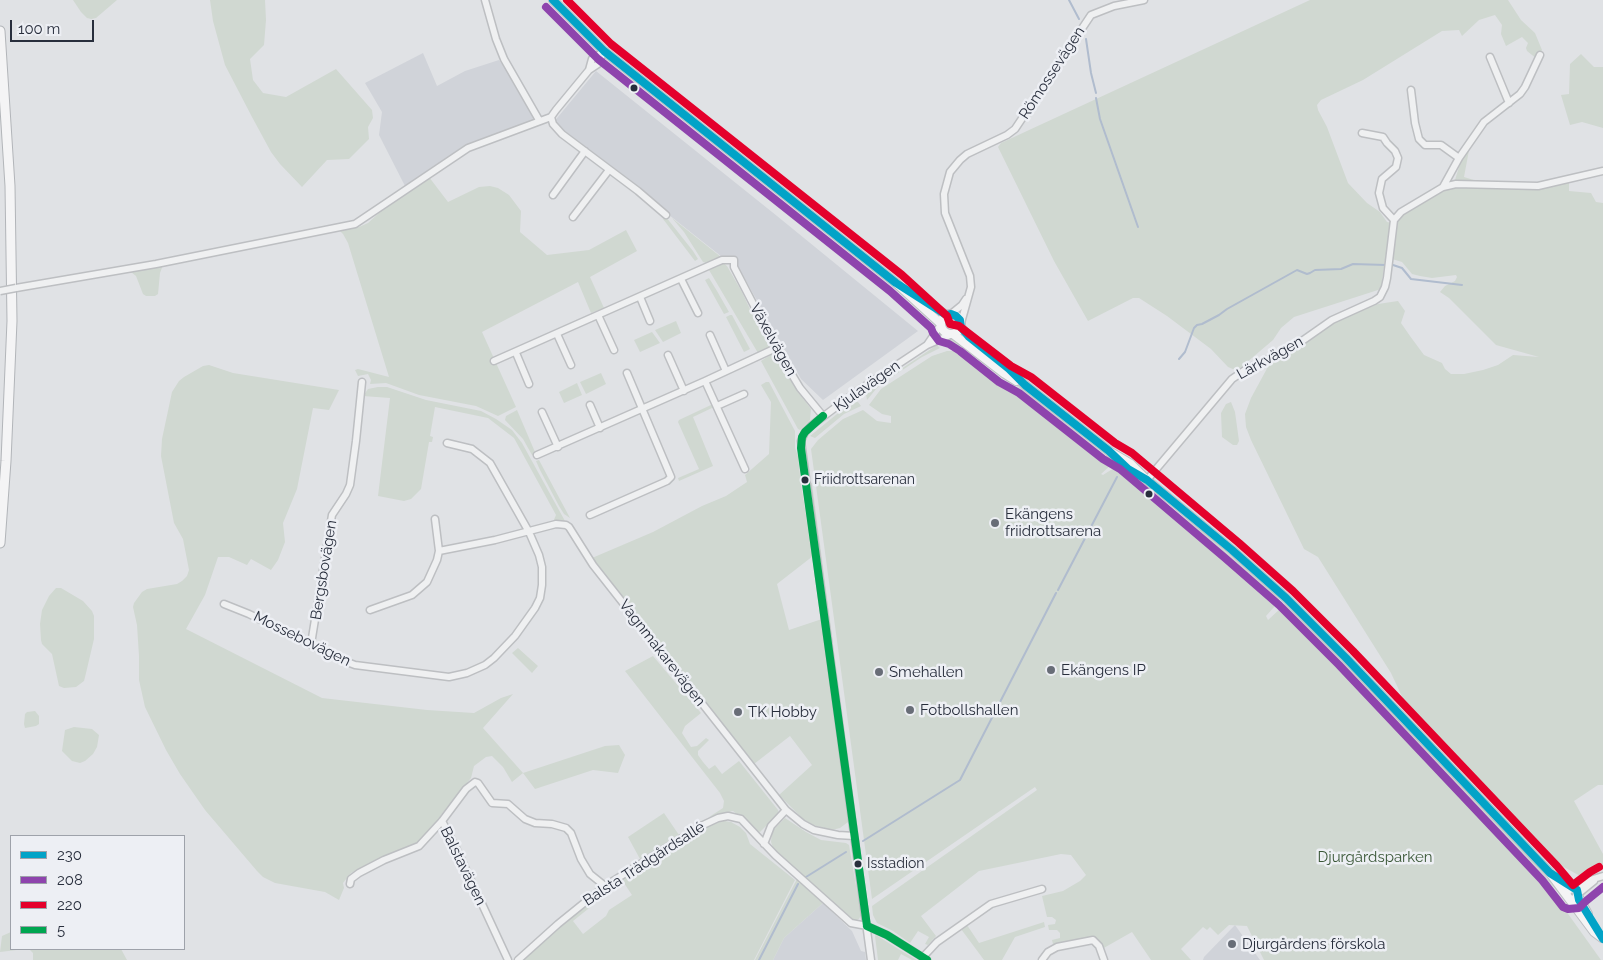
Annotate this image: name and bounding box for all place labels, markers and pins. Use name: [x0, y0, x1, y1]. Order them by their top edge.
unlabelled marker: [629, 83, 639, 93]
place label: Friidrottsarenan: [814, 472, 915, 488]
marker: Friidrottsarenan: [800, 475, 810, 485]
unlabelled marker: [1144, 489, 1154, 499]
place label: Ekängens friidrottsarena: [1005, 505, 1101, 540]
marker: Ekängens friidrottsarena: [989, 517, 1001, 529]
place label: Ekängens IP: [1061, 661, 1146, 679]
place label: Smehallen: [889, 663, 963, 681]
marker: Ekängens IP: [1045, 664, 1057, 676]
marker: Smehallen: [873, 666, 885, 678]
place label: Fotbollshallen: [920, 701, 1018, 719]
place label: TK Hobby: [748, 703, 817, 721]
marker: Fotbollshallen: [904, 704, 916, 716]
marker: TK Hobby: [732, 706, 744, 718]
place label: Isstadion: [867, 856, 924, 872]
marker: Isstadion: [853, 859, 863, 869]
place label: Djurgårdens förskola: [1242, 935, 1385, 953]
marker: Djurgårdens förskola: [1226, 938, 1238, 950]

